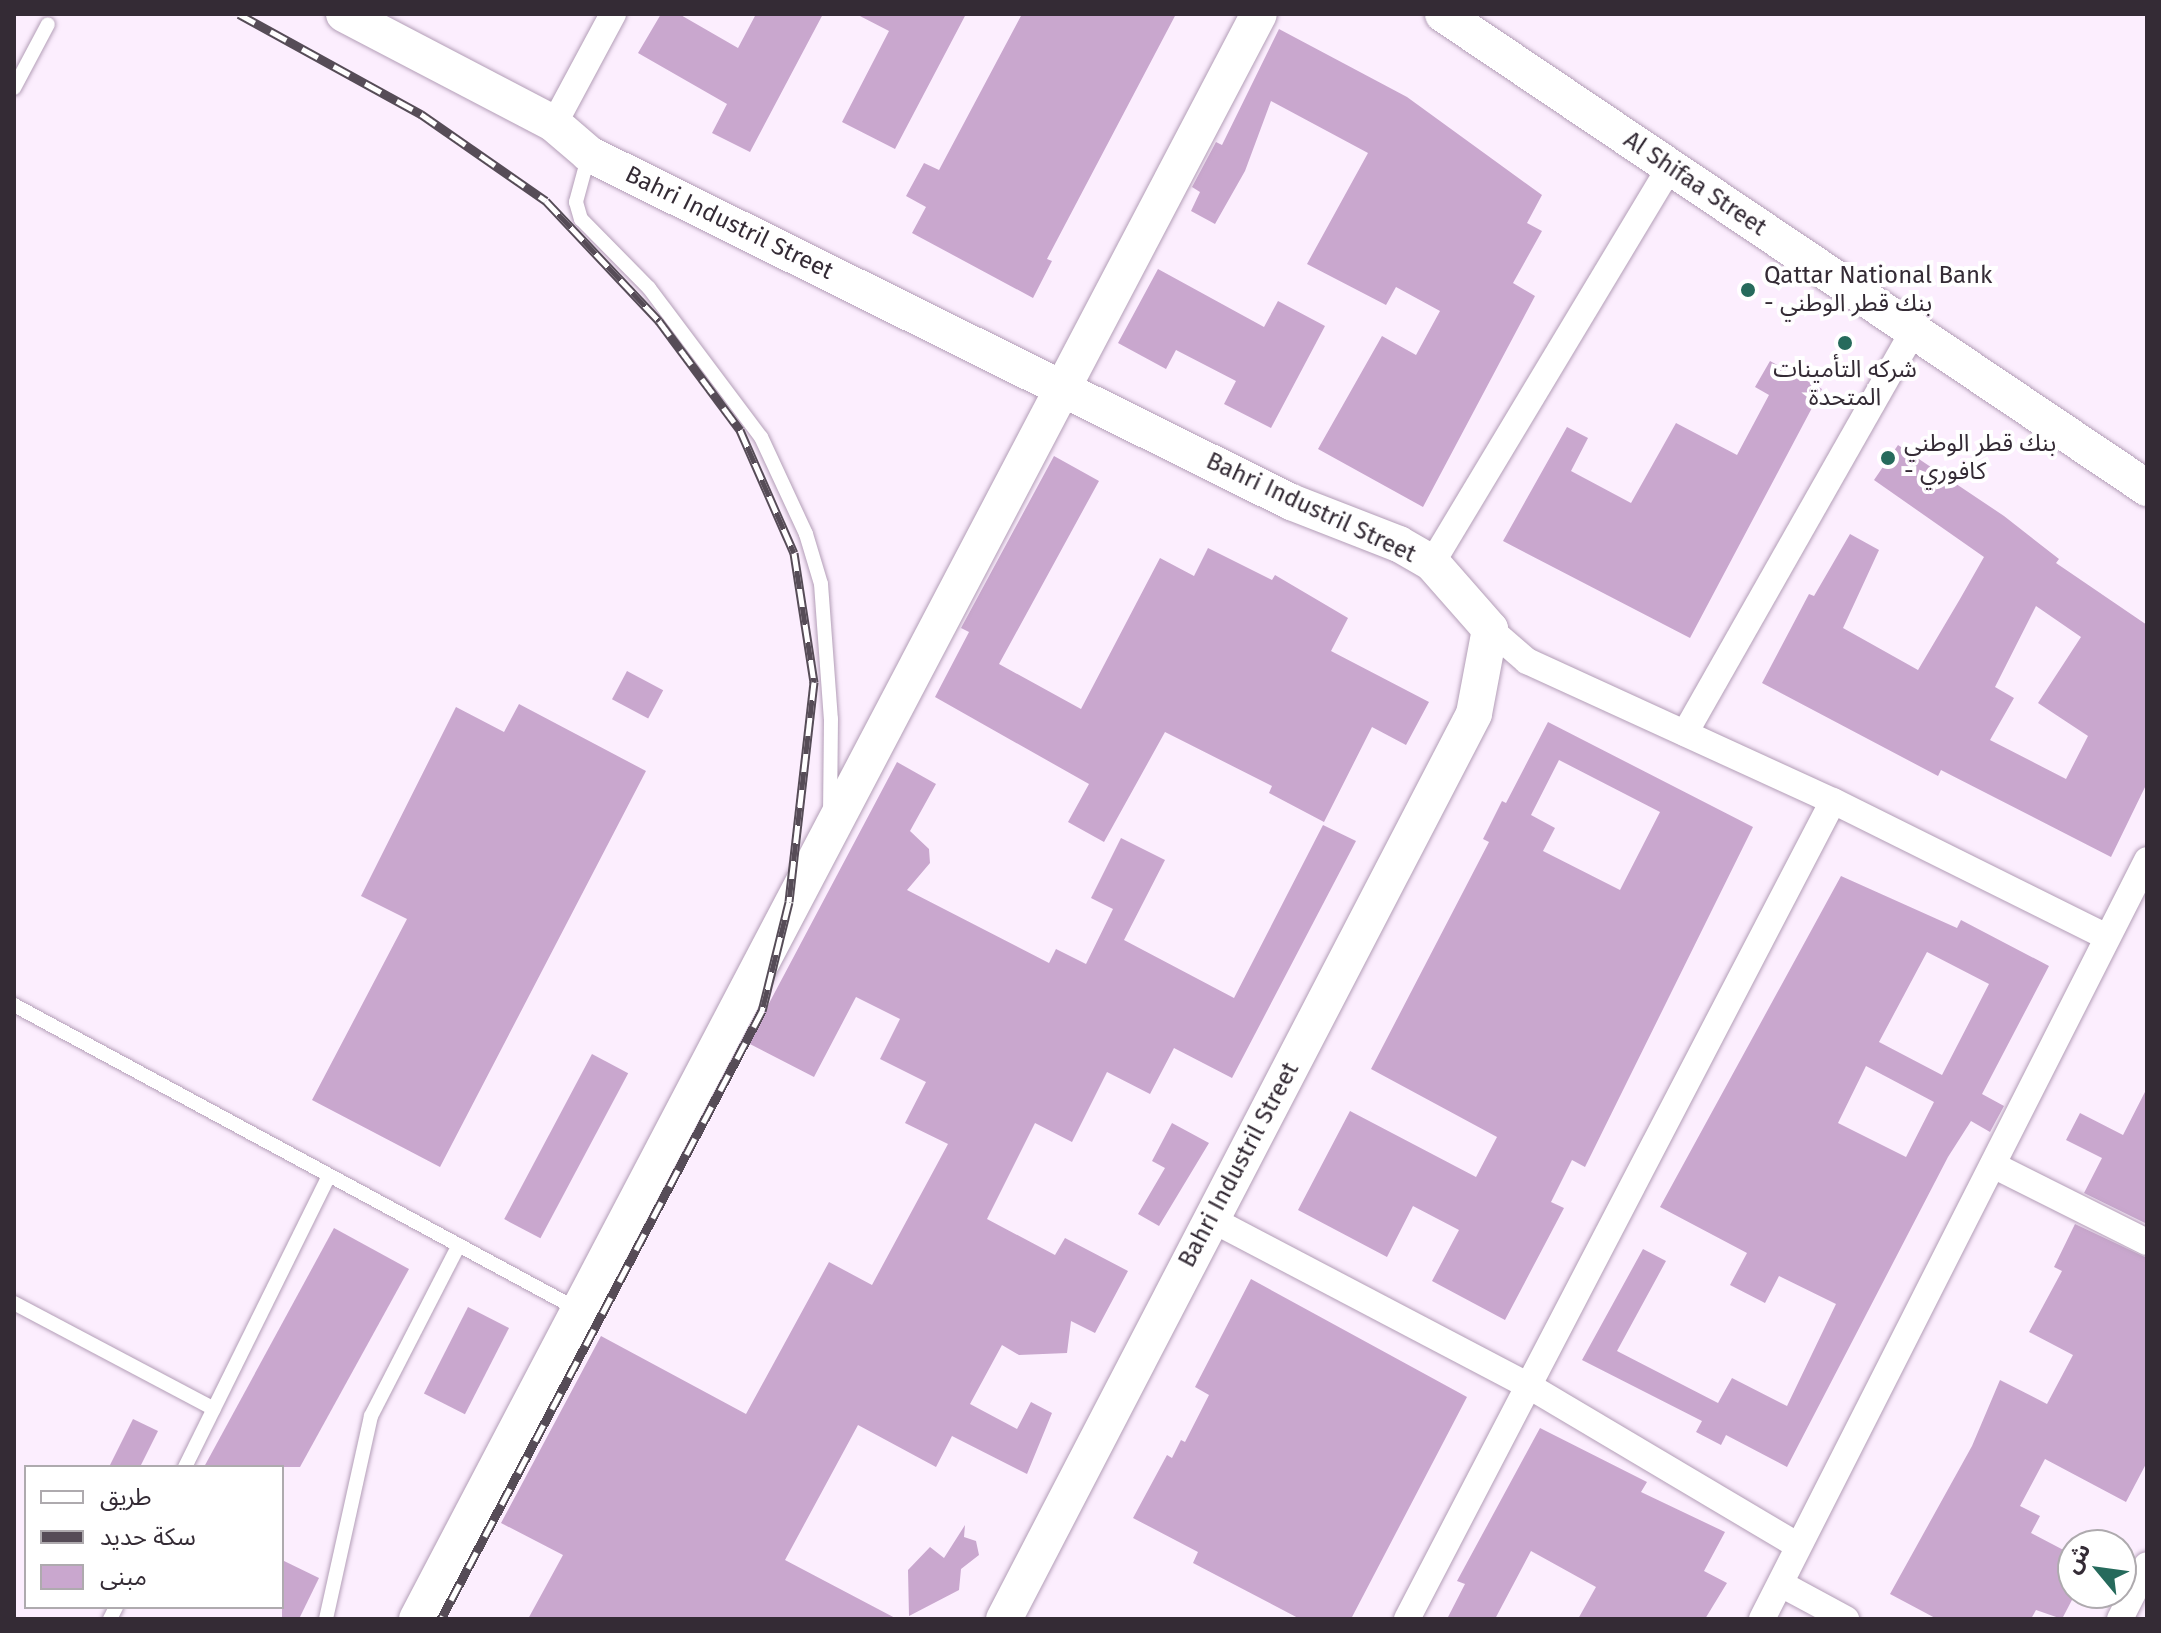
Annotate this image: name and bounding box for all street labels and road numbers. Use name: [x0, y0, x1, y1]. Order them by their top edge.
street label: Al Shifaa Street: [1618, 126, 1772, 242]
street label: Bahri Industril Street: [620, 160, 838, 286]
street label: Bahri Industril Street: [1202, 447, 1420, 569]
street label: Bahri Industril Street: [1173, 1058, 1305, 1272]

